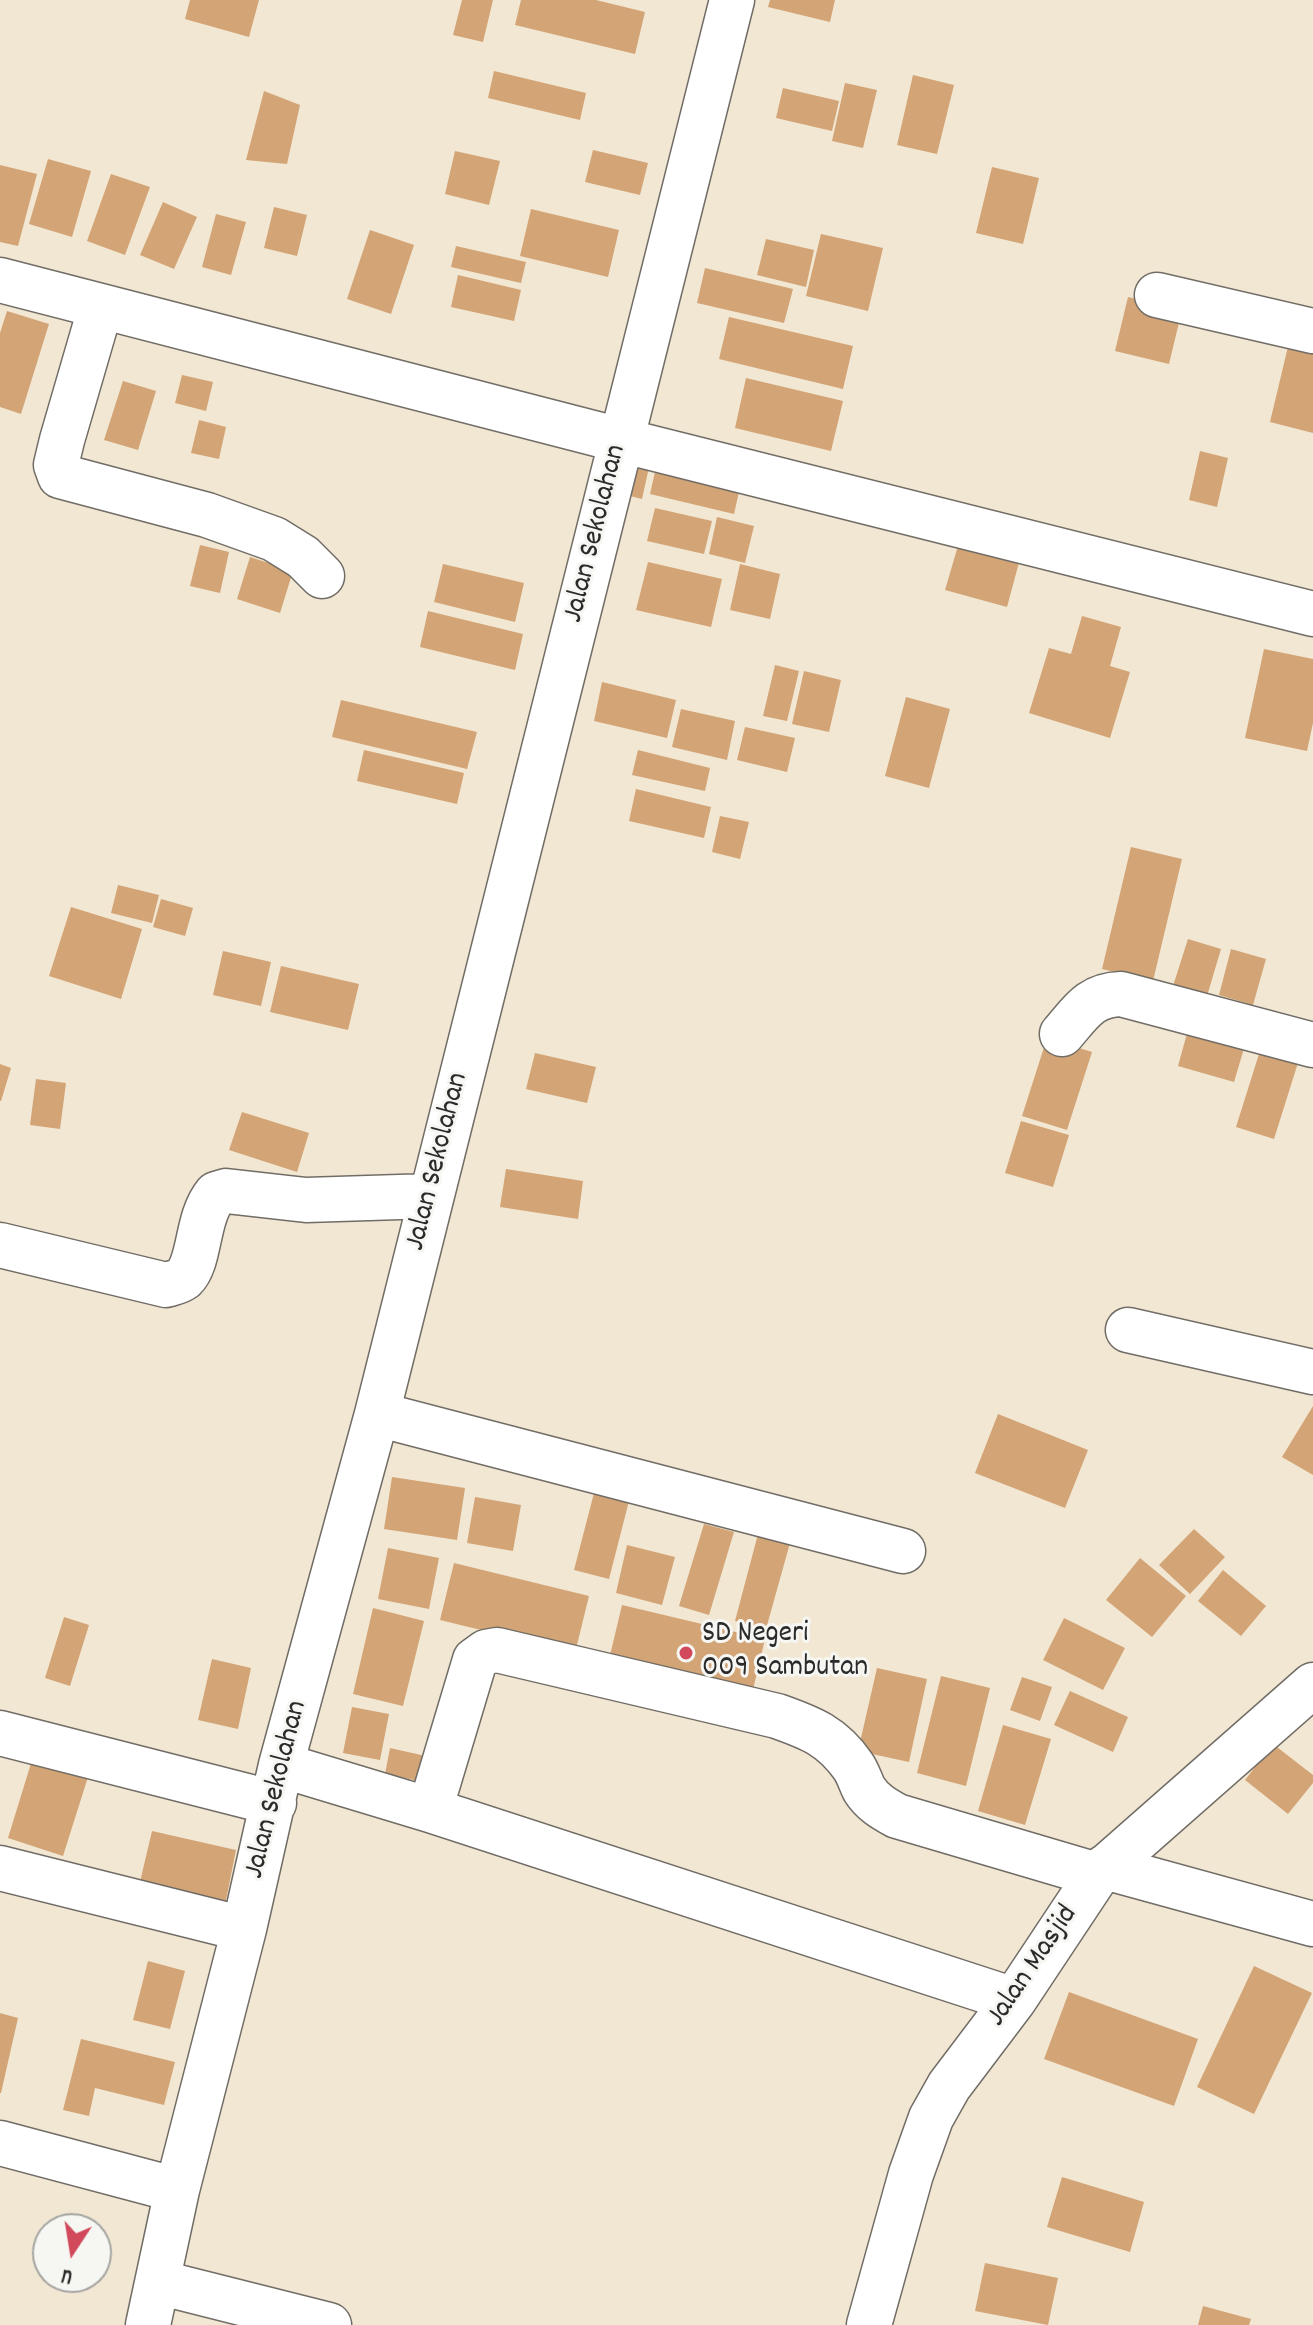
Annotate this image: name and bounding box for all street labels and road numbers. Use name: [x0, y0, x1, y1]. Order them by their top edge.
street label: Jalan Sekolahan: [558, 441, 636, 627]
street label: Jalan Sekolahan: [400, 1069, 478, 1255]
street label: Jalan Sekolahan: [239, 1697, 317, 1883]
street label: Jalan Masjid: [980, 1899, 1088, 2035]

